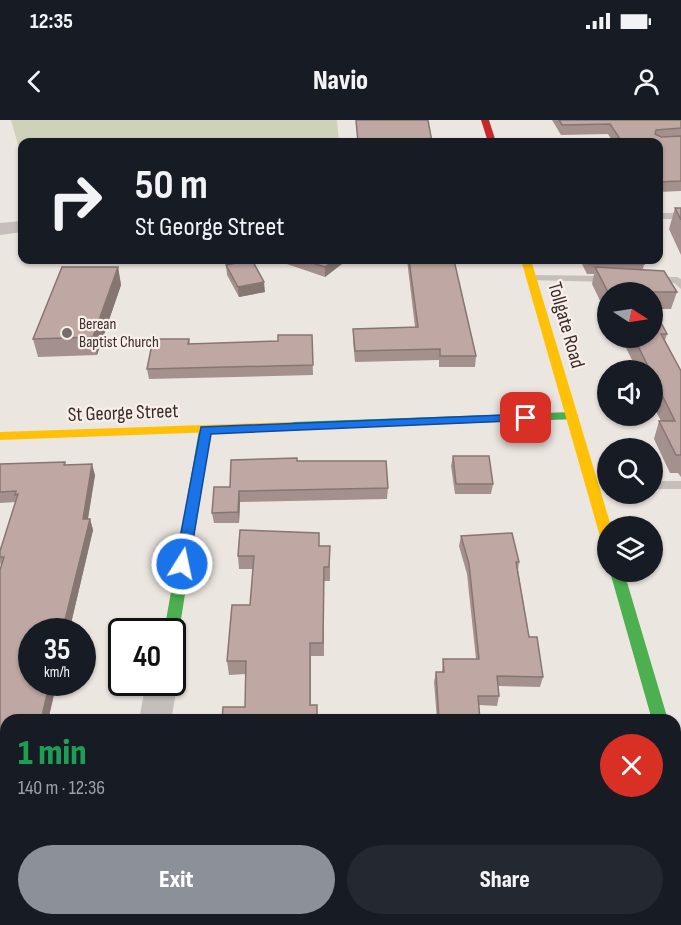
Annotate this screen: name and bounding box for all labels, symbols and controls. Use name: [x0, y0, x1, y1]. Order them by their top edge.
text: 12:35: [30, 8, 73, 35]
icon: back: [18, 65, 51, 98]
text: Navio: [313, 65, 368, 97]
icon: person: [630, 65, 663, 98]
text: 50 m: [135, 160, 208, 211]
icon: right: [36, 162, 114, 240]
text: St George Street: [135, 211, 284, 243]
street label: Tollgate Road: [542, 279, 590, 371]
north arrow: [597, 282, 663, 348]
map controls: [597, 282, 663, 582]
place label: Berean Baptist Church: [79, 315, 159, 352]
marker: Berean Baptist Church: [60, 326, 74, 340]
button: sound: [597, 360, 663, 426]
pin: [500, 392, 551, 443]
street label: St George Street: [67, 399, 179, 427]
icon: arrive: [509, 401, 542, 434]
button: search: [597, 438, 663, 504]
button: layers: [597, 516, 663, 582]
position arrow: [150, 532, 214, 596]
speed limit sign: 40: [108, 618, 186, 696]
text: 35: [44, 632, 70, 668]
text: km/h: [44, 663, 70, 682]
text: 1 min: [18, 732, 86, 775]
button: close: [600, 734, 663, 797]
text: 140 m · 12:36: [18, 776, 105, 800]
button: Exit: [18, 845, 335, 914]
button: Share: [347, 845, 663, 914]

